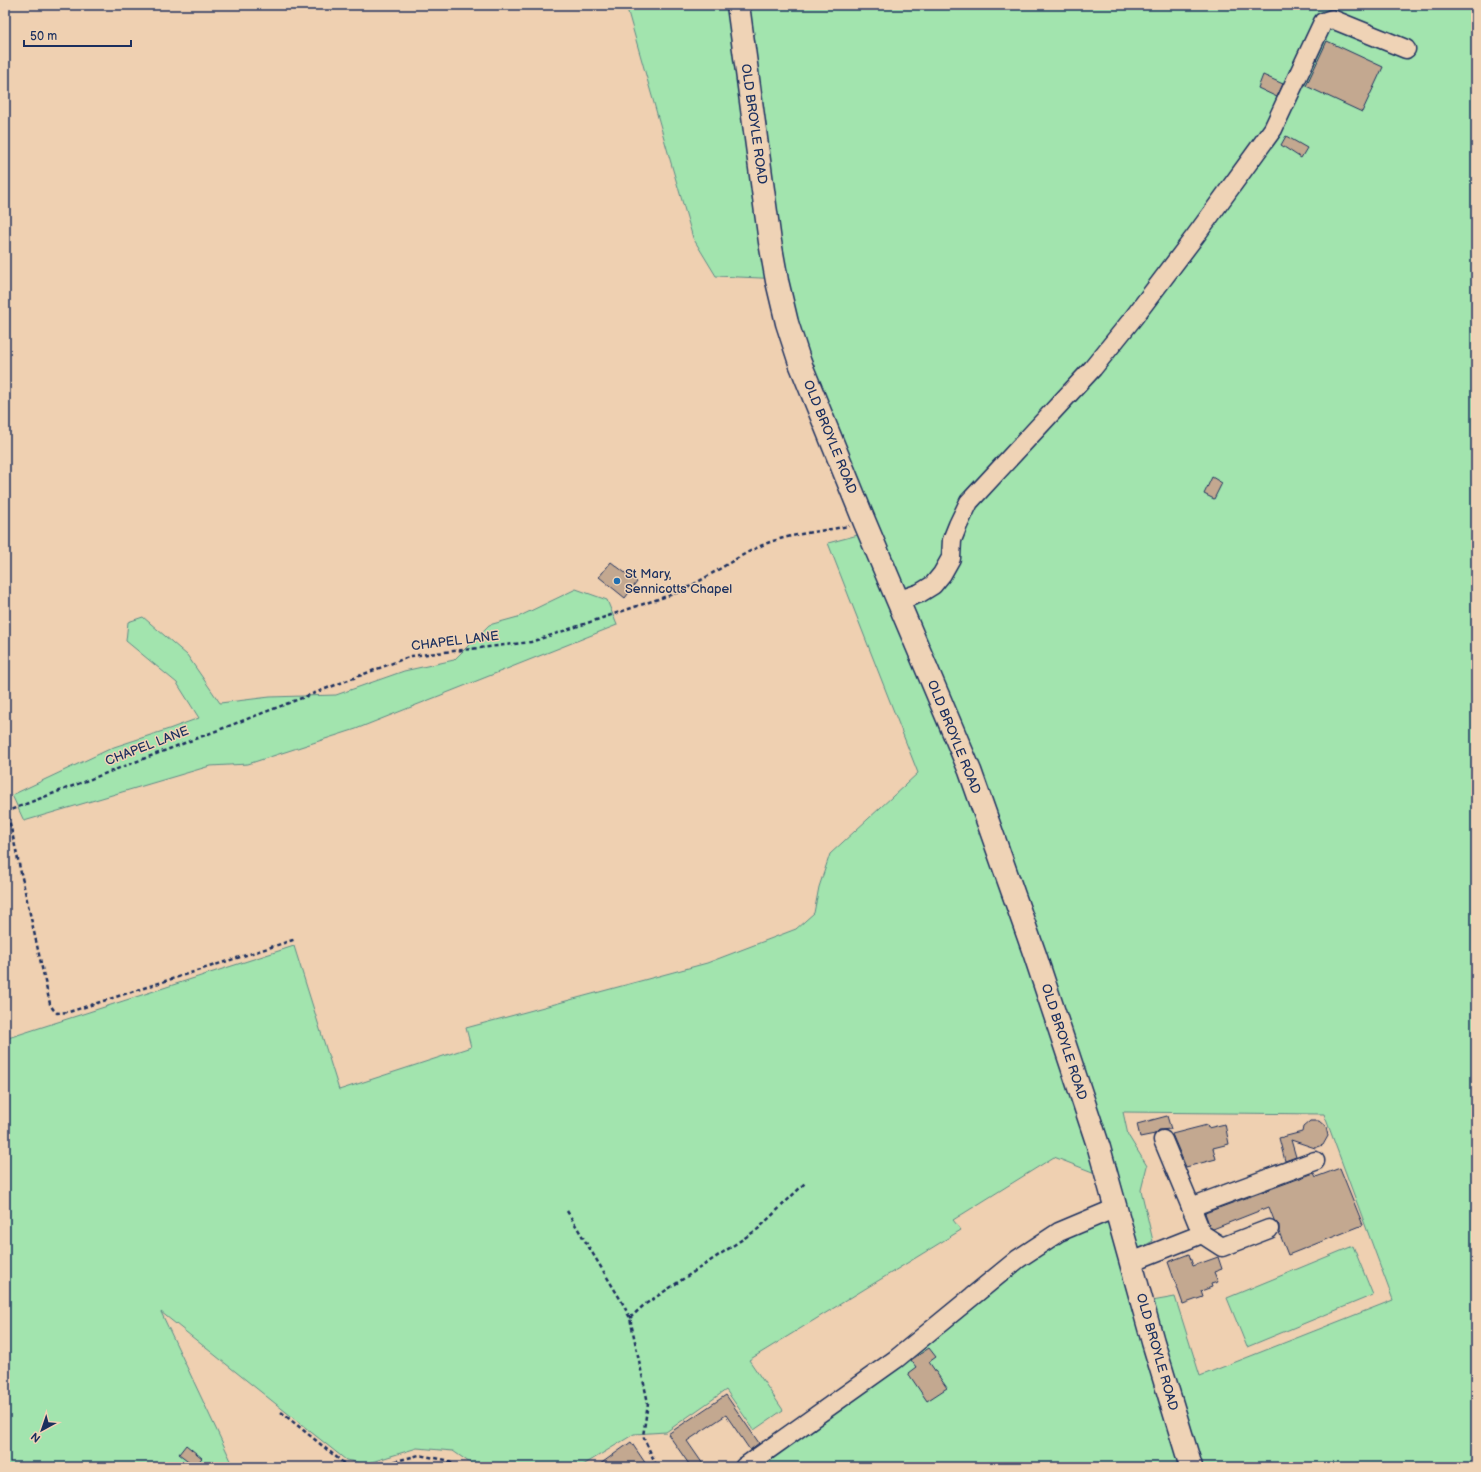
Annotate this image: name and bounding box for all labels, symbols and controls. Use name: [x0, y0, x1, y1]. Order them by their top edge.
scale bar: [24, 22, 131, 48]
text: 50 m: [30, 29, 57, 44]
street label: OLD BROYLE ROAD: [738, 63, 770, 185]
street label: OLD BROYLE ROAD: [800, 378, 860, 496]
place label: St Mary, Sennicotts Chapel: [625, 566, 732, 597]
marker: St Mary, Sennicotts Chapel: [612, 576, 622, 586]
street label: CHAPEL LANE: [410, 628, 500, 654]
street label: OLD BROYLE ROAD: [924, 678, 984, 796]
street label: CHAPEL LANE: [103, 723, 191, 769]
street label: OLD BROYLE ROAD: [1038, 982, 1090, 1102]
street label: OLD BROYLE ROAD: [1133, 1292, 1181, 1412]
north arrow: [22, 1410, 62, 1450]
text: N: [29, 1430, 43, 1445]

